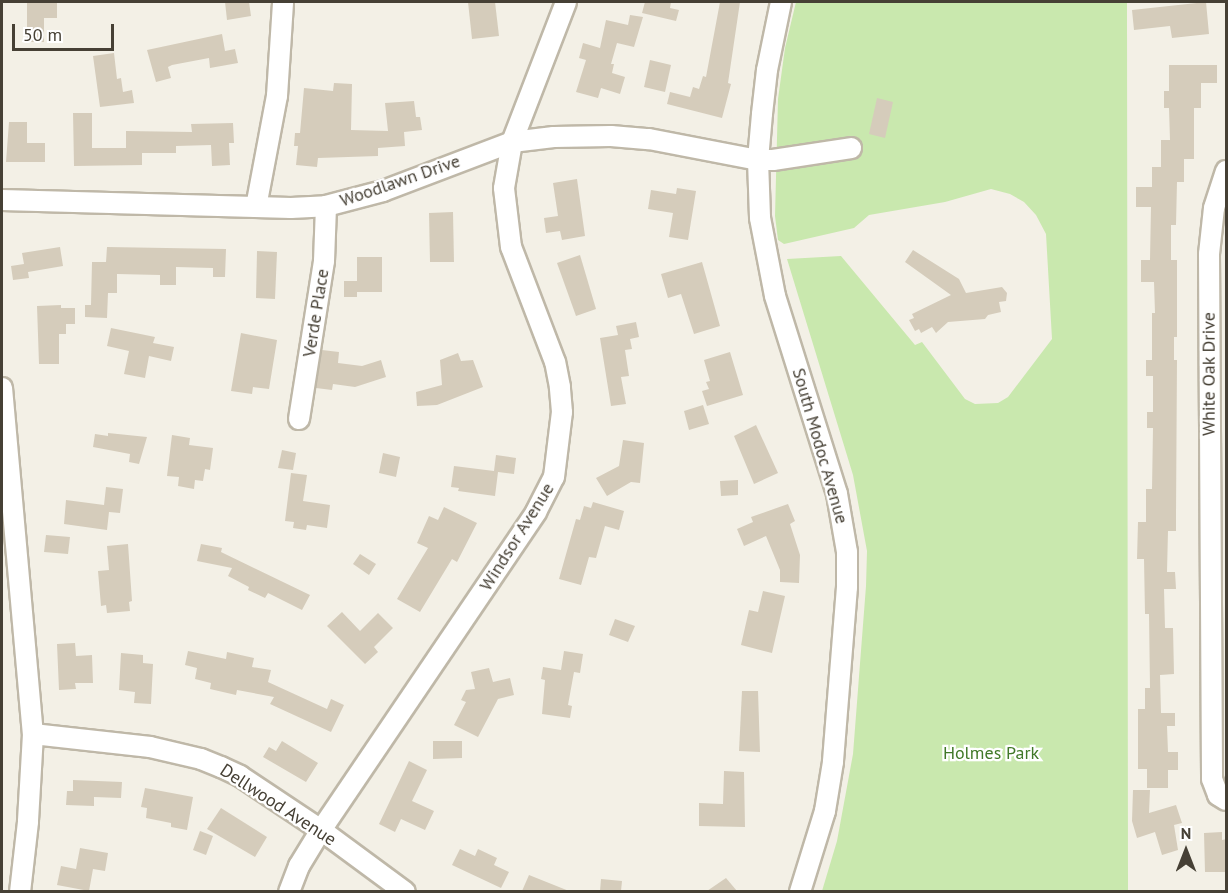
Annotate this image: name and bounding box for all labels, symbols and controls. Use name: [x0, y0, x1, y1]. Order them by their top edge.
scale bar: [15, 12, 117, 50]
text: 50 m: [23, 23, 62, 46]
street label: Woodlawn Drive: [337, 150, 463, 212]
street label: Verde Place: [298, 267, 334, 359]
street label: White Oak Drive: [1198, 312, 1220, 436]
street label: South Modoc Avenue: [787, 365, 853, 527]
street label: Windsor Avenue: [475, 479, 559, 595]
park label: Holmes Park: [943, 742, 1039, 764]
street label: Dellwood Avenue: [216, 759, 340, 851]
north arrow: [1156, 821, 1216, 881]
text: N: [1181, 823, 1191, 843]

